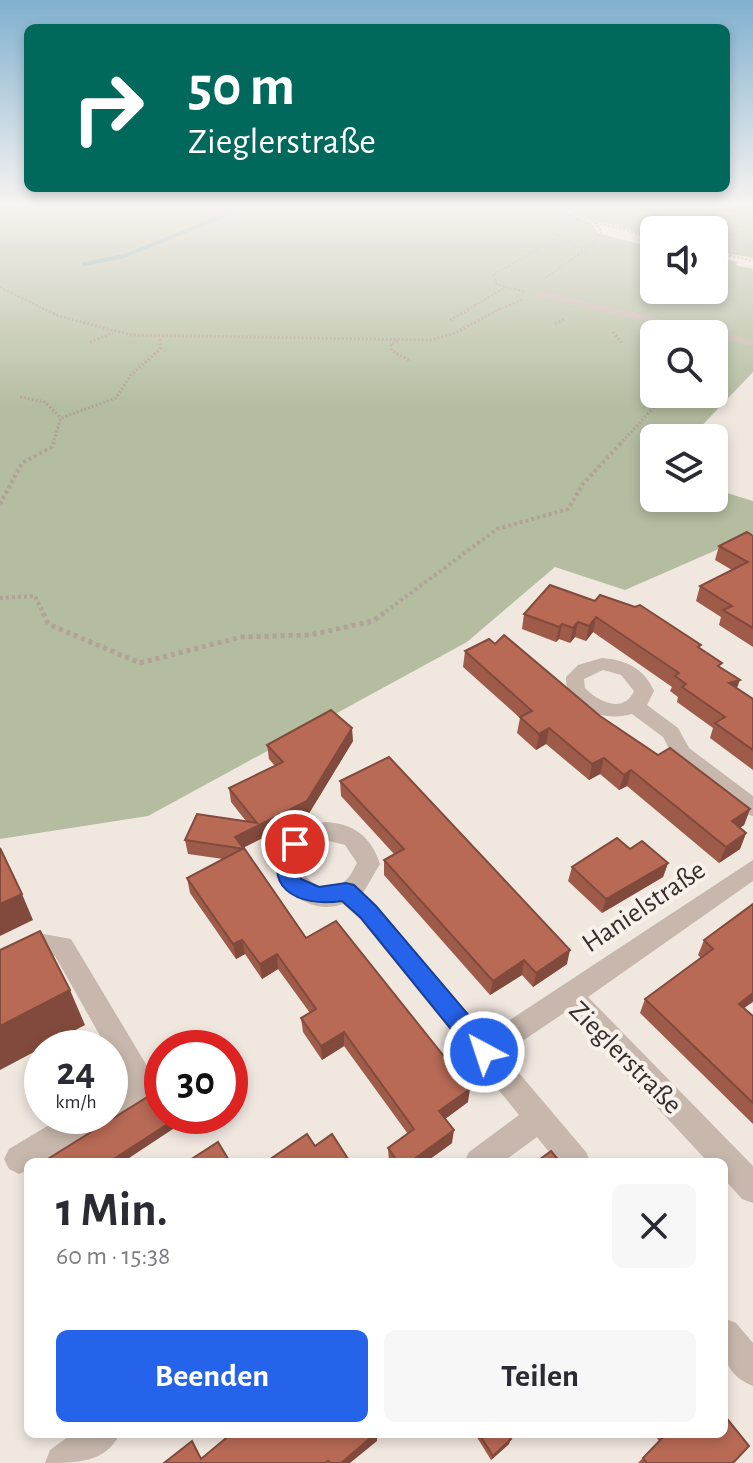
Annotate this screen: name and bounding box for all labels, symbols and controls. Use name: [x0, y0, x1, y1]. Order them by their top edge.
icon: right: [56, 56, 160, 160]
text: 50 m: [188, 59, 295, 115]
text: Zieglerstraße: [188, 124, 376, 160]
map controls: [640, 216, 728, 512]
button: sound: [640, 216, 728, 304]
button: search: [640, 320, 728, 408]
button: layers: [640, 424, 728, 512]
pin: [261, 810, 329, 878]
icon: arrive: [273, 822, 317, 866]
street label: Hanielstraße: [577, 856, 711, 958]
street label: Zieglerstraße: [563, 996, 687, 1120]
position arrow: [442, 1010, 526, 1094]
speed limit sign: 30: [144, 1030, 248, 1134]
text: 24: [57, 1052, 95, 1092]
text: km/h: [55, 1092, 97, 1112]
button: close: [612, 1184, 696, 1268]
text: 1 Min.: [56, 1187, 168, 1235]
text: 60 m · 15:38: [56, 1243, 170, 1269]
button: Beenden: [56, 1330, 368, 1422]
button: Teilen: [384, 1330, 696, 1422]

